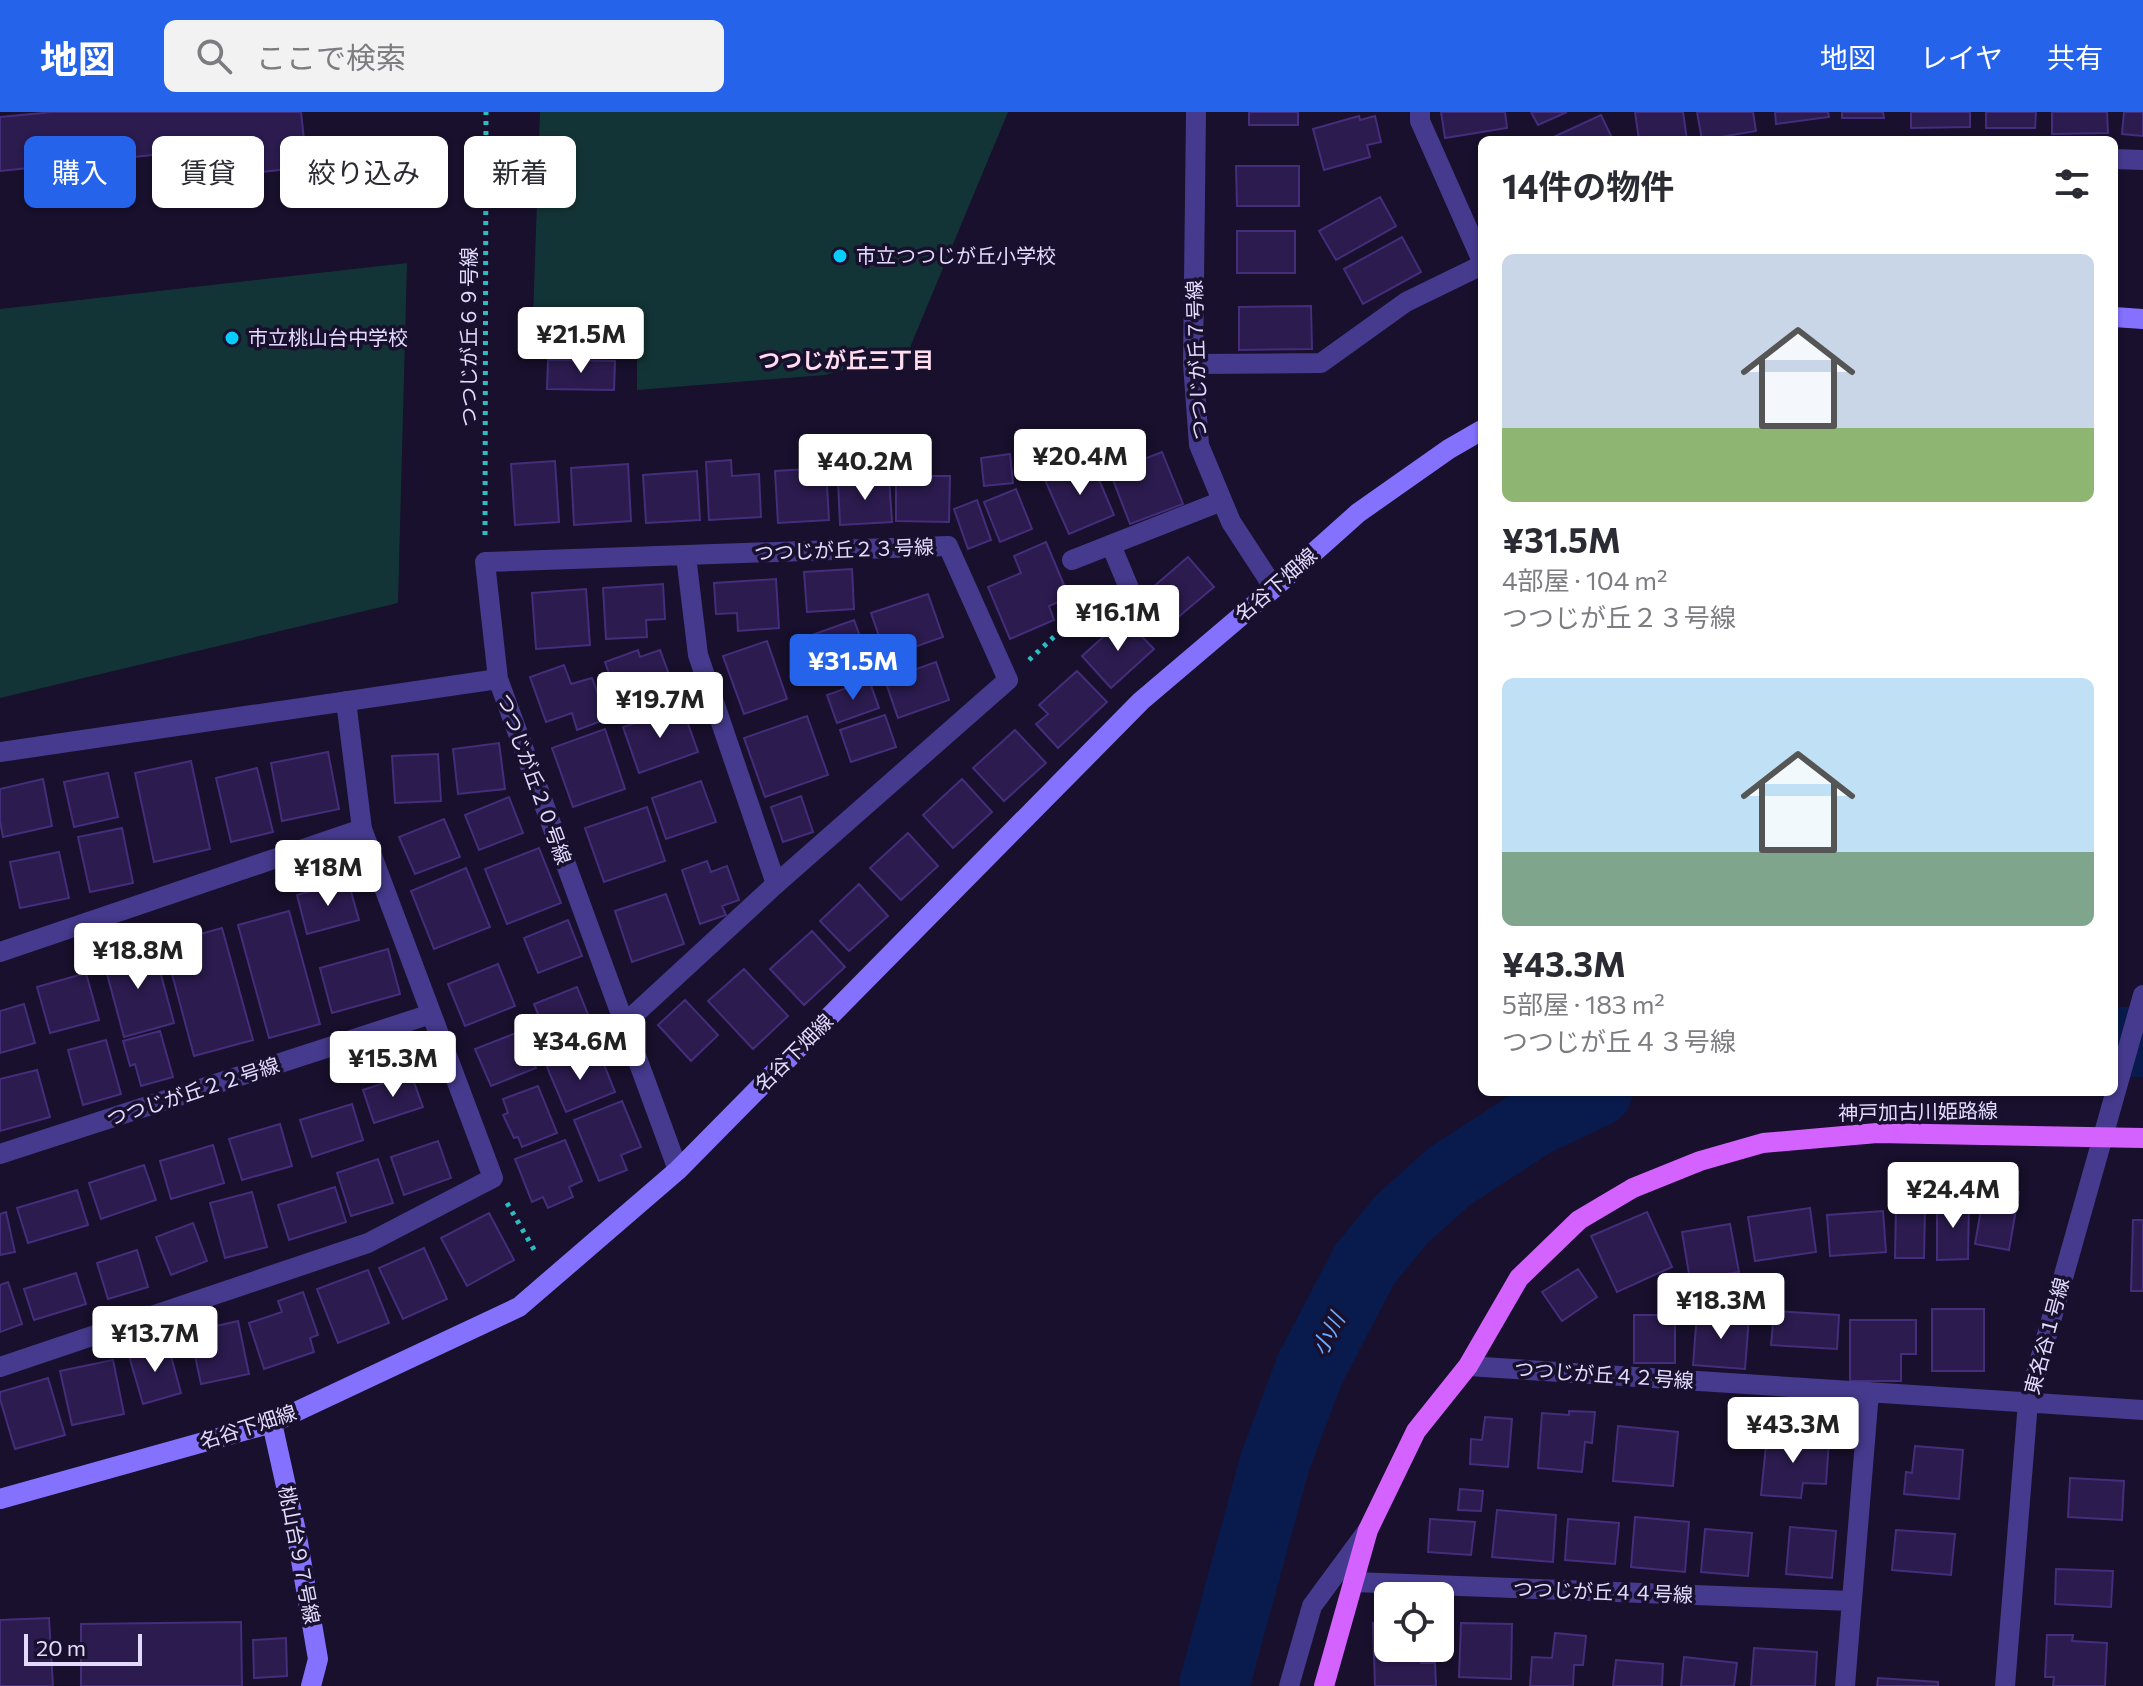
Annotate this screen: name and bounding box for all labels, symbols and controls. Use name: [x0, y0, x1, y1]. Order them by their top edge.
search box: [164, 20, 724, 92]
text: 地図: [40, 34, 116, 81]
icon: search: [192, 34, 236, 78]
text: ここで検索: [256, 38, 406, 75]
text: 地図: [1820, 40, 1876, 74]
text: レイヤ: [1920, 40, 2003, 74]
text: 共有: [2047, 40, 2103, 74]
chip: 購入: [24, 136, 136, 208]
chip: 賃貸: [152, 136, 264, 208]
chip: 絞り込み: [280, 136, 448, 208]
chip: 新着: [464, 136, 576, 208]
icon: filters: [2050, 162, 2094, 206]
text: 14件の物件: [1502, 164, 1674, 206]
place label: 市立つつじが丘小学校: [856, 243, 1056, 267]
street label: つつじが丘６９号線: [456, 247, 480, 427]
marker: 市立つつじが丘小学校: [831, 247, 849, 265]
street label: つつじが丘７号線: [1181, 280, 1211, 440]
icon: home: [1726, 306, 1870, 450]
pin: ¥21.5M: [516, 307, 646, 375]
text: ¥21.5M: [536, 317, 626, 348]
place label: 市立桃山台中学校: [248, 325, 408, 349]
marker: 市立桃山台中学校: [223, 329, 241, 347]
district label: つつじが丘三丁目: [758, 346, 934, 373]
pin: ¥20.4M: [1015, 429, 1145, 497]
pin: ¥40.2M: [800, 434, 930, 502]
text: ¥20.4M: [1032, 439, 1128, 470]
text: ¥40.2M: [817, 444, 913, 475]
text: ¥31.5M: [1502, 518, 1621, 560]
street label: つつじが丘２３号線: [754, 534, 934, 564]
street label: 名谷下畑線: [1230, 542, 1321, 626]
text: 4部屋 · 104 m²: [1502, 564, 1668, 595]
pin: ¥16.1M: [1053, 585, 1183, 653]
text: ¥16.1M: [1075, 595, 1161, 626]
text: つつじが丘２３号線: [1502, 601, 1736, 632]
pin: ¥31.5M: [788, 634, 918, 702]
text: ¥31.5M: [808, 644, 898, 675]
pin: ¥19.7M: [595, 672, 725, 740]
text: ¥19.7M: [615, 682, 705, 713]
street label: つつじが丘２０号線: [493, 690, 577, 867]
icon: home: [1726, 730, 1870, 874]
pin: ¥18M: [281, 840, 375, 908]
text: ¥18M: [293, 850, 363, 881]
pin: ¥18.8M: [73, 923, 203, 991]
text: ¥18.8M: [92, 933, 184, 964]
text: ¥43.3M: [1502, 942, 1626, 984]
text: 5部屋 · 183 m²: [1502, 988, 1665, 1019]
street label: 名谷下畑線: [749, 1008, 837, 1096]
pin: ¥34.6M: [515, 1014, 645, 1082]
text: ¥34.6M: [532, 1024, 628, 1055]
text: つつじが丘４３号線: [1502, 1025, 1736, 1056]
pin: ¥15.3M: [328, 1031, 458, 1099]
text: ¥15.3M: [348, 1041, 438, 1072]
street label: つつじが丘２２号線: [103, 1052, 282, 1130]
street label: 神戸加古川姫路線: [1838, 1098, 1998, 1124]
pin: ¥24.4M: [1888, 1162, 2018, 1230]
text: ¥24.4M: [1906, 1172, 2000, 1203]
pin: ¥18.3M: [1656, 1273, 1786, 1341]
street label: 東名谷１号線: [2019, 1275, 2073, 1397]
text: ¥18.3M: [1675, 1283, 1767, 1314]
pin: ¥13.7M: [90, 1306, 220, 1374]
water label: 小川: [1305, 1306, 1351, 1360]
text: ¥13.7M: [110, 1316, 200, 1347]
street label: つつじが丘４２号線: [1513, 1356, 1695, 1392]
pin: ¥43.3M: [1728, 1397, 1858, 1465]
street label: 名谷下畑線: [196, 1399, 299, 1453]
text: ¥43.3M: [1746, 1407, 1840, 1438]
street label: 桃山台９７号線: [275, 1484, 325, 1626]
street label: つつじが丘４４号線: [1513, 1576, 1693, 1606]
map controls: [1374, 1582, 1454, 1662]
button: locate: [1374, 1582, 1454, 1662]
scale bar: [24, 1630, 142, 1666]
text: 20 m: [36, 1634, 86, 1661]

